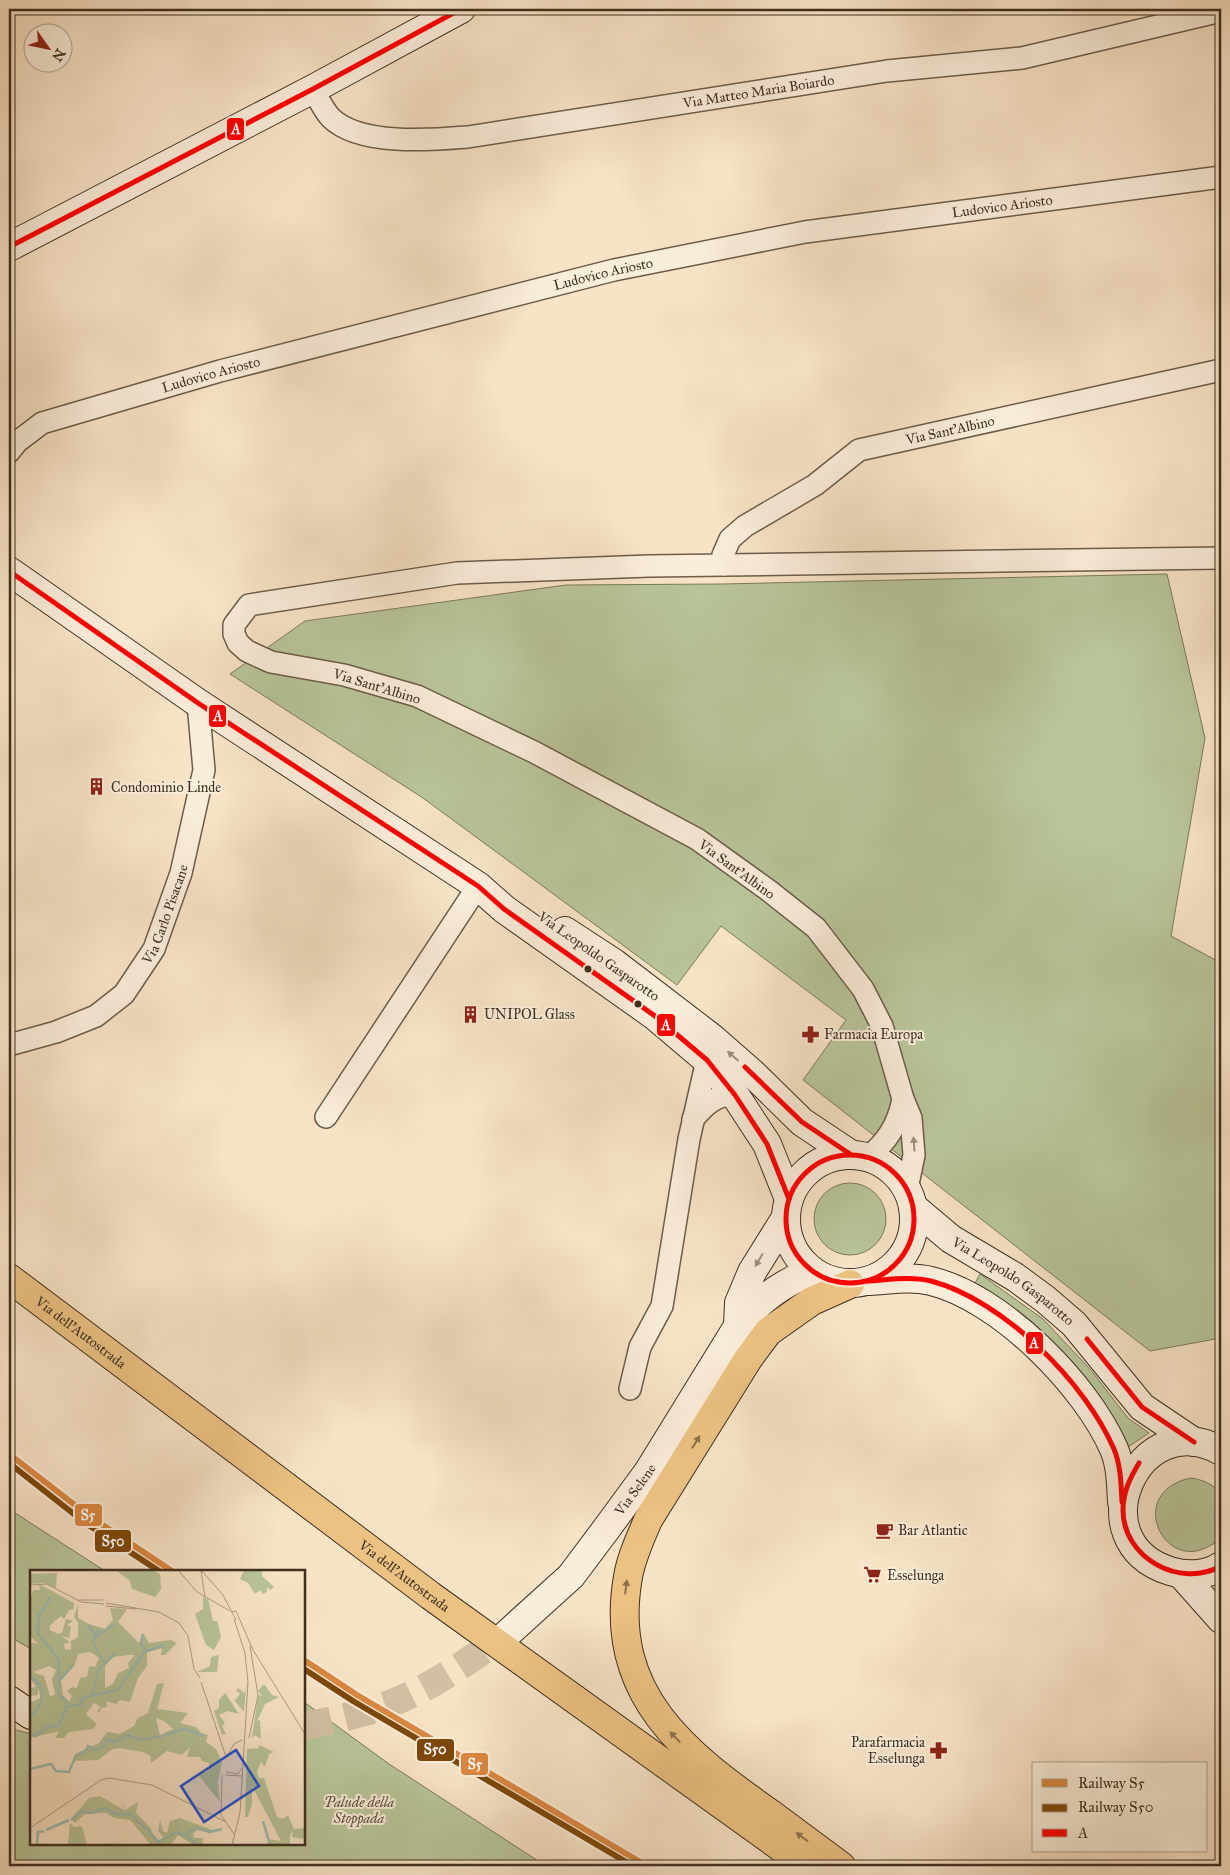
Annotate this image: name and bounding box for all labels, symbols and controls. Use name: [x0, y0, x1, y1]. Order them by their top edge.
north arrow: [22, 22, 72, 72]
text: N: [48, 45, 69, 65]
street label: Via Matteo Maria Boiardo: [681, 71, 835, 112]
line badge: A: [226, 117, 245, 141]
text: A: [230, 121, 241, 138]
street label: Ludovico Ariosto: [951, 191, 1054, 222]
street label: Ludovico Ariosto: [552, 254, 654, 294]
street label: Ludovico Ariosto: [160, 353, 262, 397]
street label: Via Sant'Albino: [903, 412, 996, 449]
street label: Via Sant'Albino: [330, 665, 423, 708]
line badge: A: [208, 704, 227, 728]
text: A: [212, 708, 223, 725]
building icon: Condominio Linde: [87, 777, 107, 797]
place label: Condominio Linde: [111, 779, 221, 796]
street label: Via Sant'Albino: [694, 835, 778, 903]
street label: Via Carlo Pisacane: [138, 863, 192, 968]
street label: Via Leopoldo Gasparotto: [534, 907, 663, 1005]
unlabelled marker: [583, 964, 593, 974]
unlabelled marker: [633, 999, 643, 1009]
building icon: UNIPOL Glass: [460, 1004, 480, 1024]
place label: UNIPOL Glass: [484, 1006, 575, 1023]
line badge: A: [656, 1013, 676, 1037]
text: A: [660, 1017, 671, 1034]
pharmacy icon: Farmacia Europa: [800, 1024, 820, 1044]
place label: Farmacia Europa: [824, 1026, 923, 1043]
one-way arrow: [726, 1050, 739, 1061]
one-way arrow: [909, 1135, 917, 1151]
street label: Via Leopoldo Gasparotto: [948, 1233, 1078, 1329]
one-way arrow: [754, 1254, 763, 1267]
street label: Via dell'Autostrada: [31, 1292, 129, 1372]
line badge: A: [1025, 1331, 1044, 1355]
text: A: [1028, 1335, 1039, 1352]
one-way arrow: [691, 1435, 700, 1448]
street label: Via Selene: [611, 1461, 660, 1520]
line badge: S5: [74, 1503, 103, 1527]
text: S5: [81, 1507, 96, 1524]
cafe icon: Bar Atlantic: [874, 1520, 894, 1540]
place label: Bar Atlantic: [898, 1522, 968, 1539]
line badge: S50: [94, 1529, 132, 1553]
text: S50: [102, 1533, 124, 1550]
street label: Via dell'Autostrada: [355, 1536, 453, 1616]
supermarket icon: Esselunga: [863, 1565, 883, 1585]
place label: Esselunga: [887, 1567, 944, 1584]
inset map: [30, 1570, 305, 1845]
one-way arrow: [622, 1579, 630, 1595]
one-way arrow: [669, 1731, 681, 1743]
place label: Parafarmacia Esselunga: [851, 1734, 925, 1767]
line badge: S50: [416, 1738, 455, 1762]
pharmacy icon: Parafarmacia Esselunga: [929, 1740, 949, 1760]
text: S50: [424, 1741, 446, 1758]
line badge: S5: [460, 1752, 489, 1776]
text: S5: [468, 1756, 483, 1773]
legend: [1032, 1762, 1208, 1852]
text: Railway S5: [1078, 1774, 1145, 1792]
park label: Palude della Stoppada: [324, 1794, 394, 1828]
text: Railway S50: [1078, 1798, 1153, 1816]
text: A: [1077, 1824, 1088, 1842]
one-way arrow: [795, 1832, 809, 1842]

